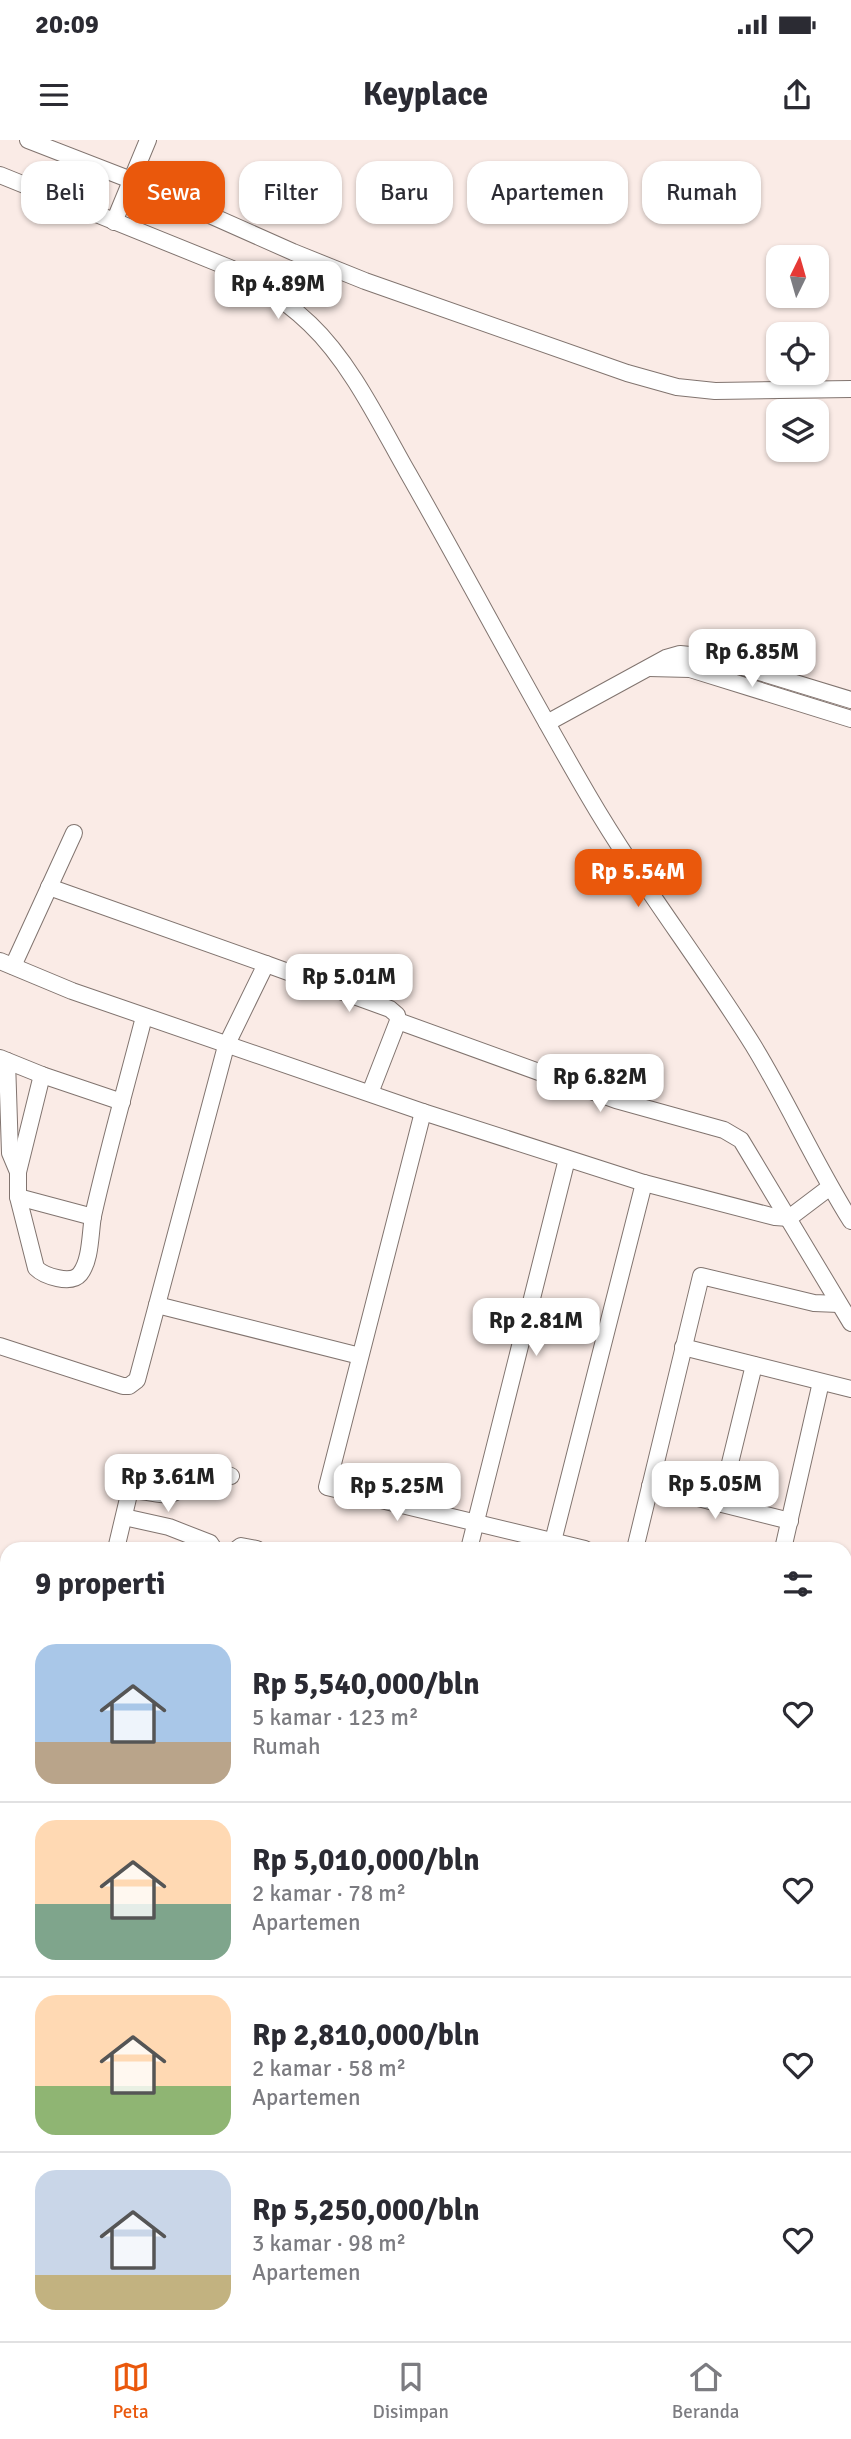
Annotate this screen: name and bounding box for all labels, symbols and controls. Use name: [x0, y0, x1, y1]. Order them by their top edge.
text: 20:09: [35, 9, 99, 41]
text: Keyplace: [363, 75, 488, 114]
icon: menu: [35, 76, 73, 114]
icon: share: [778, 76, 816, 114]
chip: Beli: [21, 161, 109, 224]
chip: Sewa: [123, 161, 225, 224]
chip: Filter: [239, 161, 342, 224]
chip: Baru: [356, 161, 453, 224]
chip: Apartemen: [467, 161, 628, 224]
chip: Rumah: [642, 161, 761, 224]
north arrow: [766, 245, 830, 308]
map controls: [766, 245, 829, 462]
pin: Rp 4.89M: [206, 262, 350, 321]
text: Rp 4.89M: [231, 269, 325, 298]
button: locate: [766, 322, 829, 385]
button: layers: [766, 399, 829, 462]
pin: Rp 6.85M: [680, 630, 824, 689]
text: Rp 6.85M: [705, 637, 799, 666]
pin: Rp 5.54M: [566, 850, 710, 909]
text: Rp 5.54M: [591, 857, 685, 886]
pin: Rp 5.01M: [277, 954, 421, 1014]
text: Rp 5.01M: [302, 962, 396, 991]
pin: Rp 6.82M: [528, 1054, 672, 1114]
text: Rp 6.82M: [553, 1062, 647, 1091]
pin: Rp 2.81M: [464, 1298, 608, 1358]
text: Rp 2.81M: [489, 1306, 583, 1335]
pin: Rp 3.61M: [96, 1454, 240, 1514]
text: Rp 3.61M: [121, 1462, 215, 1491]
pin: Rp 5.05M: [643, 1462, 787, 1521]
pin: Rp 5.25M: [325, 1464, 469, 1523]
text: Rp 5.05M: [668, 1469, 762, 1498]
text: Rp 5.25M: [350, 1471, 444, 1500]
icon: filters: [779, 1565, 817, 1603]
text: 9 properti: [35, 1566, 165, 1603]
text: Rp 5,540,000/bln: [252, 1666, 480, 1703]
icon: home: [91, 1672, 175, 1756]
icon: heart: [779, 1695, 817, 1733]
text: 5 kamar · 123 m²: [252, 1703, 419, 1732]
text: Rumah: [252, 1732, 320, 1761]
text: Rp 5,010,000/bln: [252, 1842, 480, 1879]
icon: home: [91, 1848, 175, 1932]
icon: heart: [779, 1871, 817, 1909]
text: 2 kamar · 78 m²: [252, 1879, 406, 1908]
text: Apartemen: [252, 1908, 361, 1937]
text: Rp 2,810,000/bln: [252, 2017, 480, 2054]
icon: home: [91, 2023, 175, 2107]
icon: heart: [779, 2046, 817, 2084]
text: 2 kamar · 58 m²: [252, 2054, 406, 2083]
text: Apartemen: [252, 2083, 361, 2112]
text: Rp 5,250,000/bln: [252, 2192, 480, 2229]
icon: home: [91, 2198, 175, 2282]
icon: heart: [779, 2221, 817, 2259]
text: 3 kamar · 98 m²: [252, 2229, 406, 2258]
text: Apartemen: [252, 2258, 361, 2287]
tab: Peta: [112, 2358, 150, 2424]
tab: Disimpan: [373, 2358, 449, 2424]
tab: Beranda: [672, 2358, 739, 2424]

